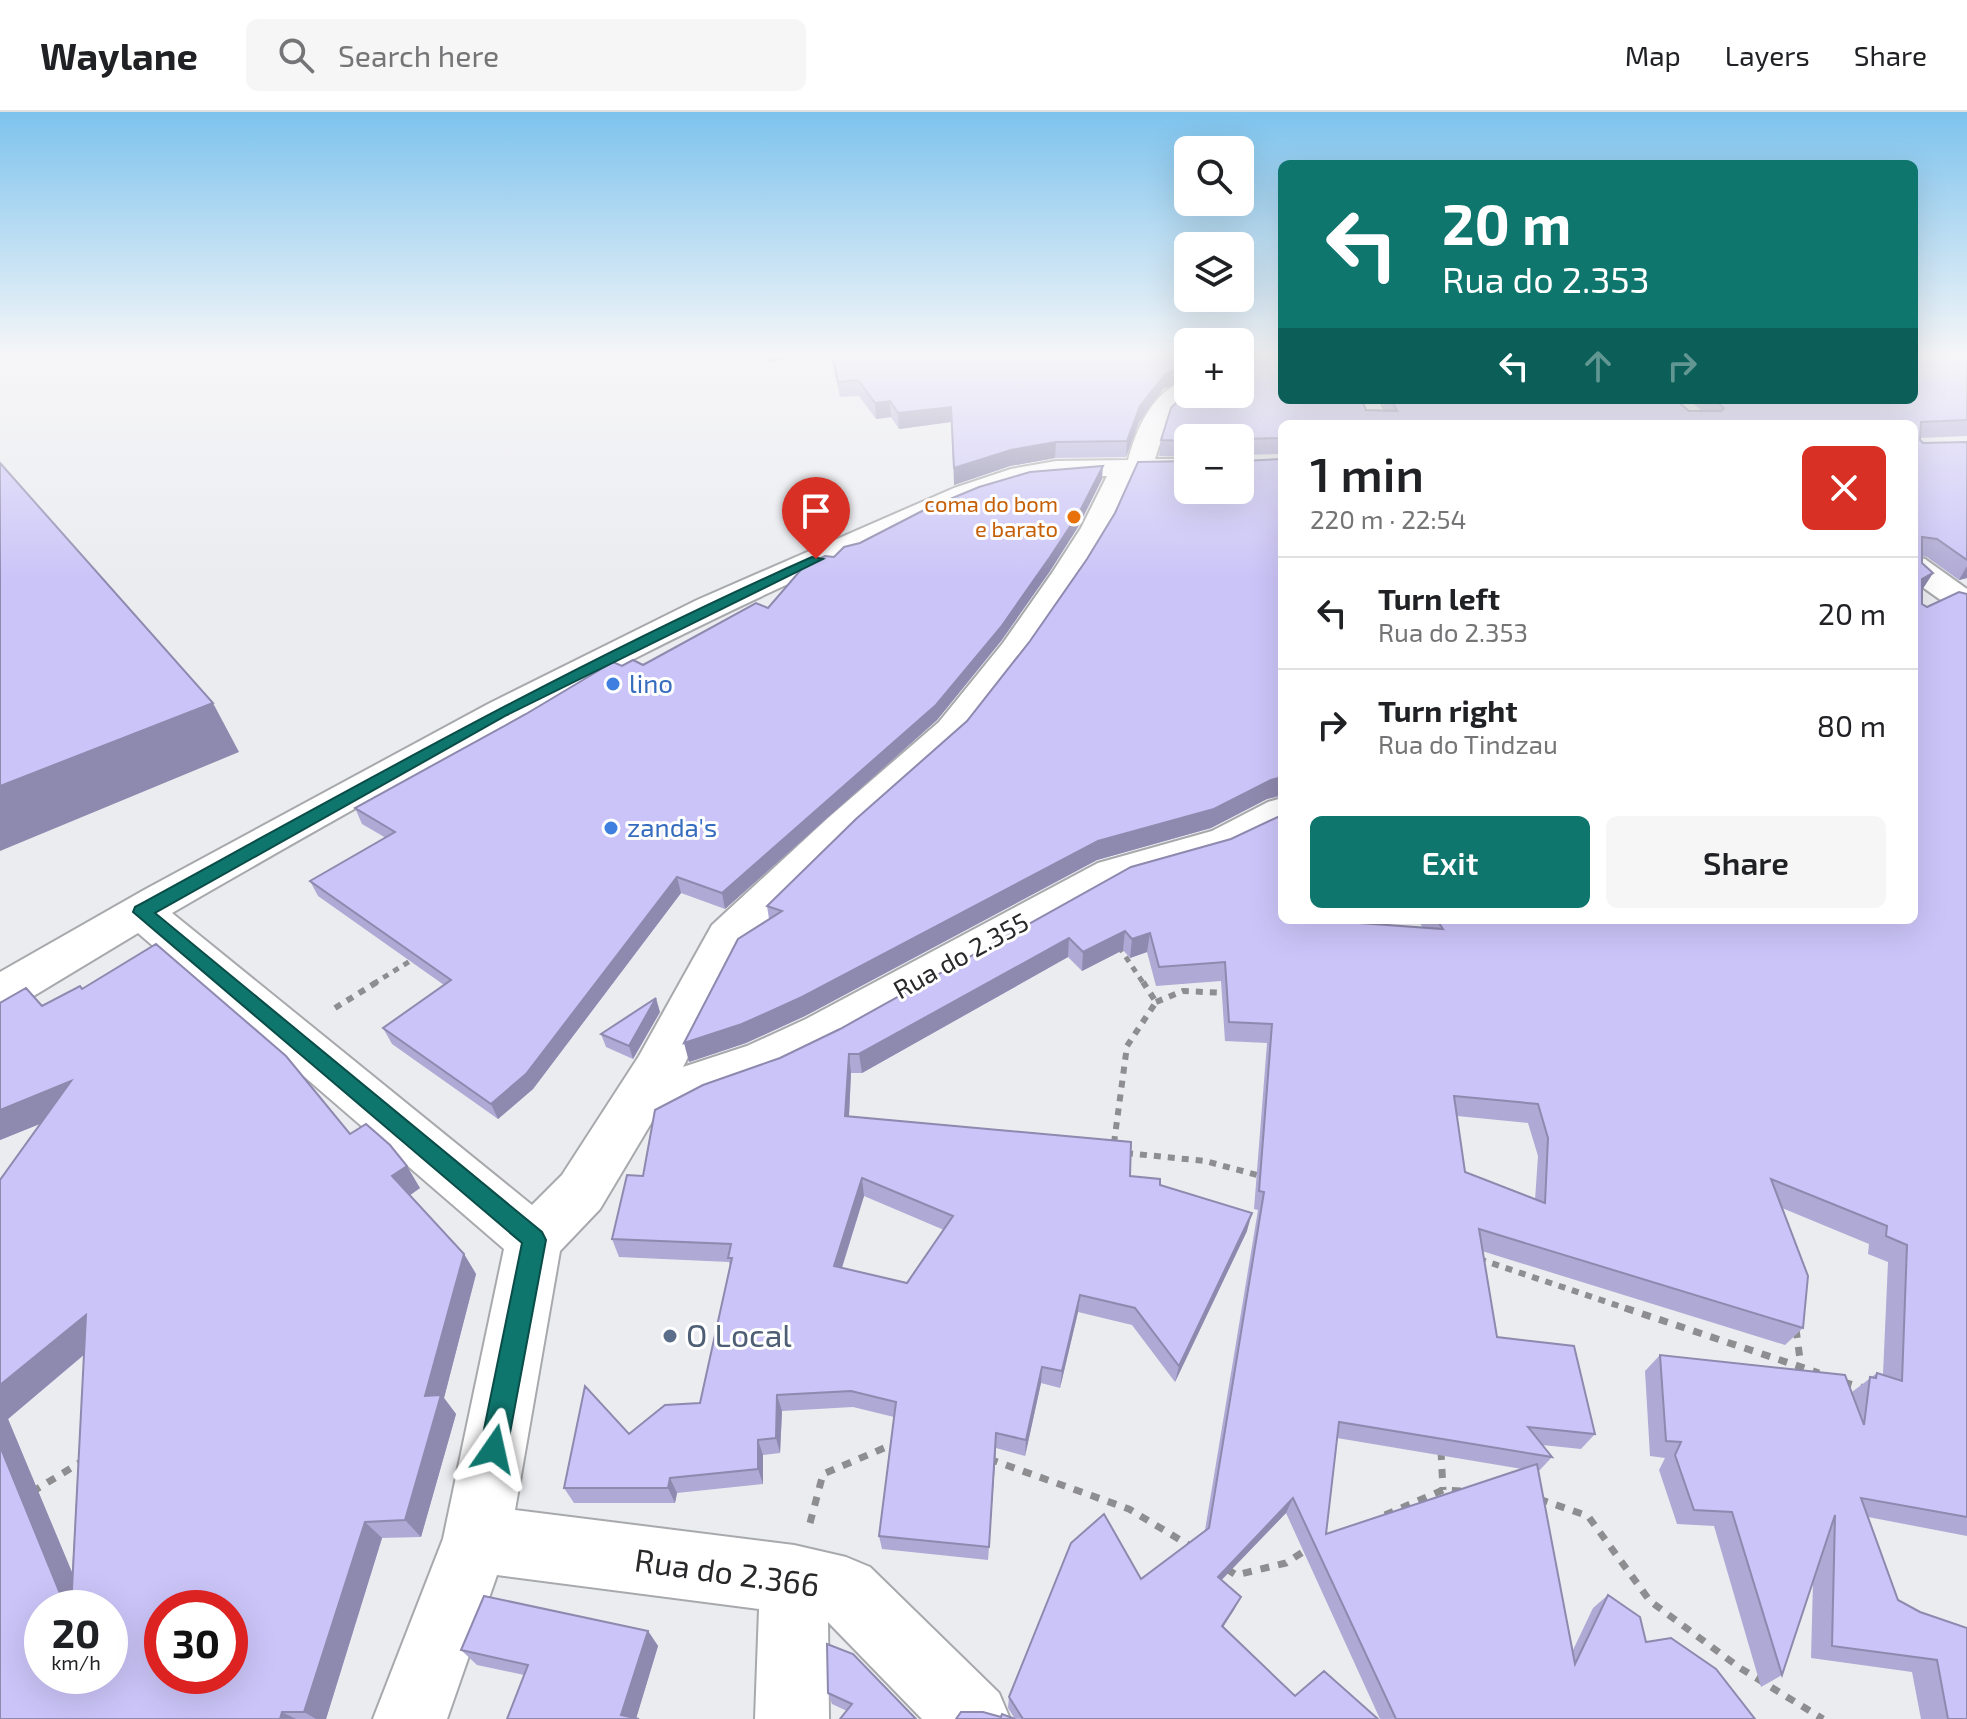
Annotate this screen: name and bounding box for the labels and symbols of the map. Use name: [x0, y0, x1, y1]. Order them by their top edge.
pin: [782, 477, 850, 559]
place label: coma do bom e barato: [924, 490, 1058, 541]
marker: coma do bom e barato: [1065, 508, 1083, 526]
place label: lino: [629, 667, 673, 698]
marker: lino: [604, 675, 622, 693]
place label: zanda's: [627, 811, 717, 842]
marker: zanda's: [602, 819, 620, 837]
street label: Rua do 2.355: [887, 905, 1033, 1004]
place label: O Local: [686, 1315, 792, 1353]
marker: O Local: [661, 1327, 679, 1345]
position arrow: [452, 1407, 536, 1491]
street label: Rua do 2.366: [632, 1539, 822, 1603]
speed limit sign: 30: [144, 1590, 248, 1694]

